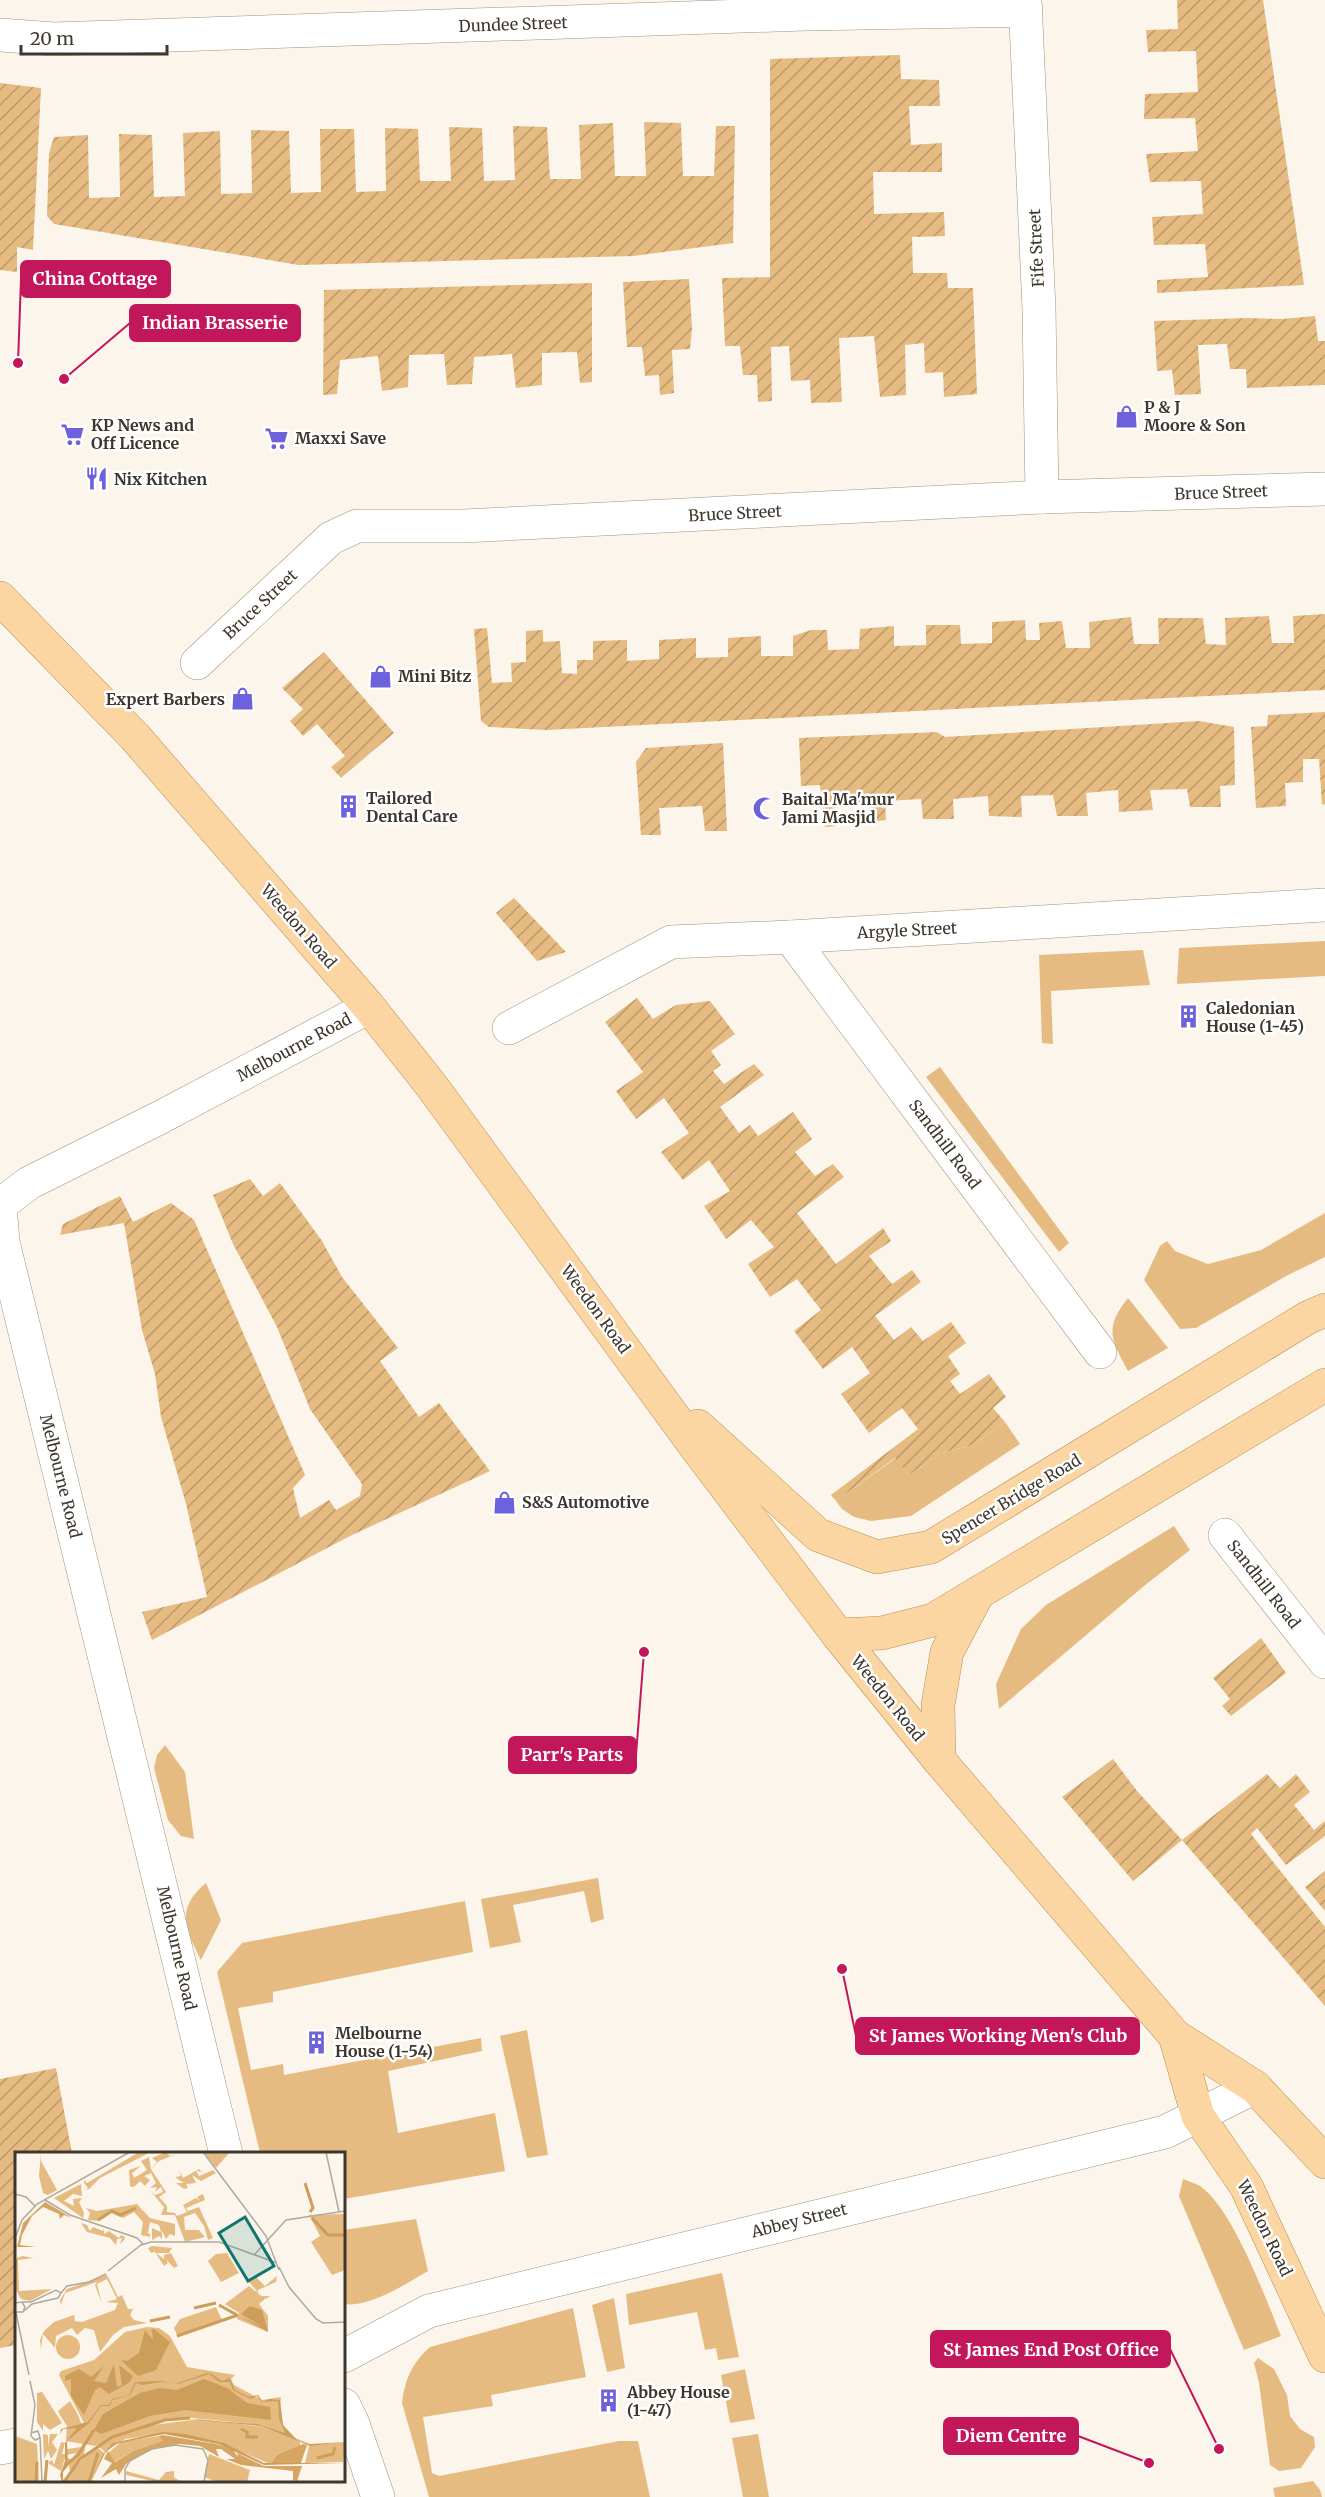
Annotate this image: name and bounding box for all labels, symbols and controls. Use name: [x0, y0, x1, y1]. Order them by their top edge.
street label: Dundee Street: [458, 12, 569, 36]
scale bar: [21, 18, 166, 56]
text: 20 m: [30, 27, 74, 50]
street label: Fife Street: [1024, 208, 1048, 288]
callout: China Cottage: [21, 261, 170, 297]
text: China Cottage: [33, 267, 157, 290]
callout: Indian Brasserie: [130, 305, 300, 341]
text: Indian Brasserie: [142, 311, 288, 334]
place label: P & J Moore & Son: [1144, 397, 1246, 435]
shop icon: P & J Moore & Son: [1113, 403, 1139, 429]
place label: KP News and Off Licence: [91, 415, 194, 453]
supermarket icon: KP News and Off Licence: [60, 421, 86, 447]
supermarket icon: Maxxi Save: [264, 425, 290, 451]
place label: Maxxi Save: [295, 428, 387, 448]
restaurant icon: Nix Kitchen: [83, 466, 109, 492]
place label: Nix Kitchen: [114, 469, 207, 489]
street label: Bruce Street: [1174, 480, 1269, 504]
street label: Bruce Street: [688, 501, 783, 525]
street label: Bruce Street: [219, 564, 302, 643]
shop icon: Mini Bitz: [367, 663, 393, 689]
place label: Mini Bitz: [398, 666, 472, 686]
shop icon: Expert Barbers: [230, 686, 256, 712]
place label: Expert Barbers: [106, 689, 225, 709]
place label: Tailored Dental Care: [366, 788, 458, 826]
place label: Baital Ma'mur Jami Masjid: [781, 789, 895, 827]
building icon: Tailored Dental Care: [335, 794, 361, 820]
mosque icon: Baital Ma'mur Jami Masjid: [751, 795, 777, 821]
street label: Weedon Road: [256, 879, 341, 972]
street label: Argyle Street: [856, 917, 958, 943]
place label: Caledonian House (1-45): [1206, 998, 1304, 1036]
building icon: Caledonian House (1-45): [1175, 1004, 1201, 1030]
street label: Melbourne Road: [233, 1008, 355, 1086]
street label: Sandhill Road: [905, 1095, 985, 1193]
street label: Weedon Road: [557, 1260, 635, 1358]
street label: Melbourne Road: [36, 1412, 86, 1540]
street label: Spencer Bridge Road: [938, 1449, 1085, 1549]
shop icon: S&S Automotive: [491, 1489, 517, 1515]
place label: S&S Automotive: [522, 1492, 649, 1512]
street label: Sandhill Road: [1223, 1536, 1305, 1633]
street label: Weedon Road: [847, 1650, 929, 1745]
callout: Parr's Parts: [509, 1737, 636, 1773]
text: Parr's Parts: [521, 1743, 623, 1766]
street label: Melbourne Road: [153, 1884, 201, 2012]
callout: St James Working Men's Club: [856, 2018, 1139, 2054]
place label: Melbourne House (1-54): [335, 2023, 433, 2061]
text: St James Working Men's Club: [869, 2024, 1127, 2047]
building icon: Melbourne House (1-54): [304, 2029, 330, 2055]
inset map: [15, 2152, 345, 2482]
street label: Weedon Road: [1233, 2176, 1297, 2280]
street label: Abbey Street: [748, 2198, 850, 2242]
callout: St James End Post Office: [931, 2331, 1170, 2367]
text: St James End Post Office: [943, 2338, 1159, 2361]
place label: Abbey House (1-47): [626, 2382, 730, 2420]
building icon: Abbey House (1-47): [596, 2388, 622, 2414]
callout: Diem Centre: [944, 2418, 1078, 2454]
text: Diem Centre: [956, 2424, 1066, 2447]

